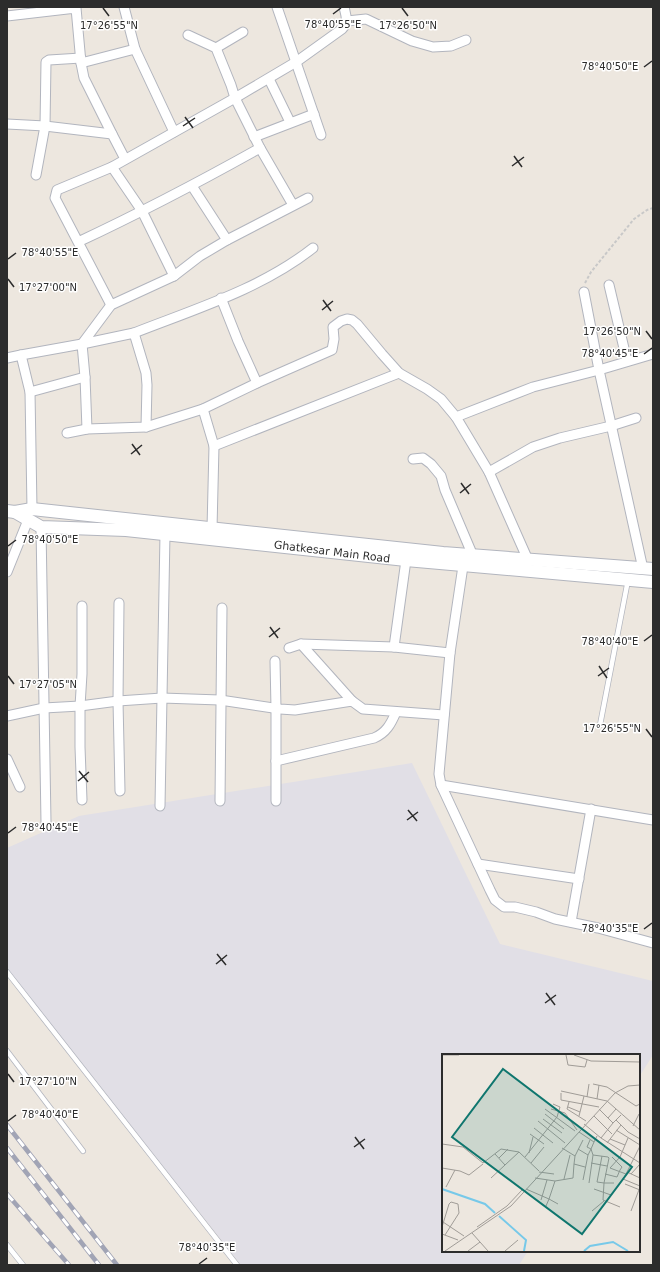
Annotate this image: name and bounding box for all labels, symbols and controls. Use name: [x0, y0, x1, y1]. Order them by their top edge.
text: 78°40'55"E: [305, 19, 361, 30]
text: 17°26'55"N: [80, 20, 138, 31]
text: 17°26'50"N: [379, 20, 437, 31]
text: 78°40'50"E: [582, 61, 638, 72]
text: 78°40'55"E: [22, 247, 78, 258]
text: 17°27'00"N: [19, 282, 77, 293]
text: 17°26'50"N: [583, 326, 641, 337]
text: 78°40'45"E: [582, 348, 638, 359]
text: 78°40'50"E: [22, 534, 78, 545]
street label: Ghatkesar Main Road: [273, 538, 391, 566]
text: 78°40'40"E: [582, 636, 638, 647]
text: 17°27'05"N: [19, 679, 77, 690]
text: 17°26'55"N: [583, 723, 641, 734]
text: 78°40'45"E: [22, 822, 78, 833]
text: 78°40'35"E: [582, 923, 638, 934]
inset map: [442, 1054, 640, 1252]
text: 17°27'10"N: [19, 1076, 77, 1087]
text: 78°40'40"E: [22, 1109, 78, 1120]
text: 78°40'35"E: [179, 1242, 235, 1253]

